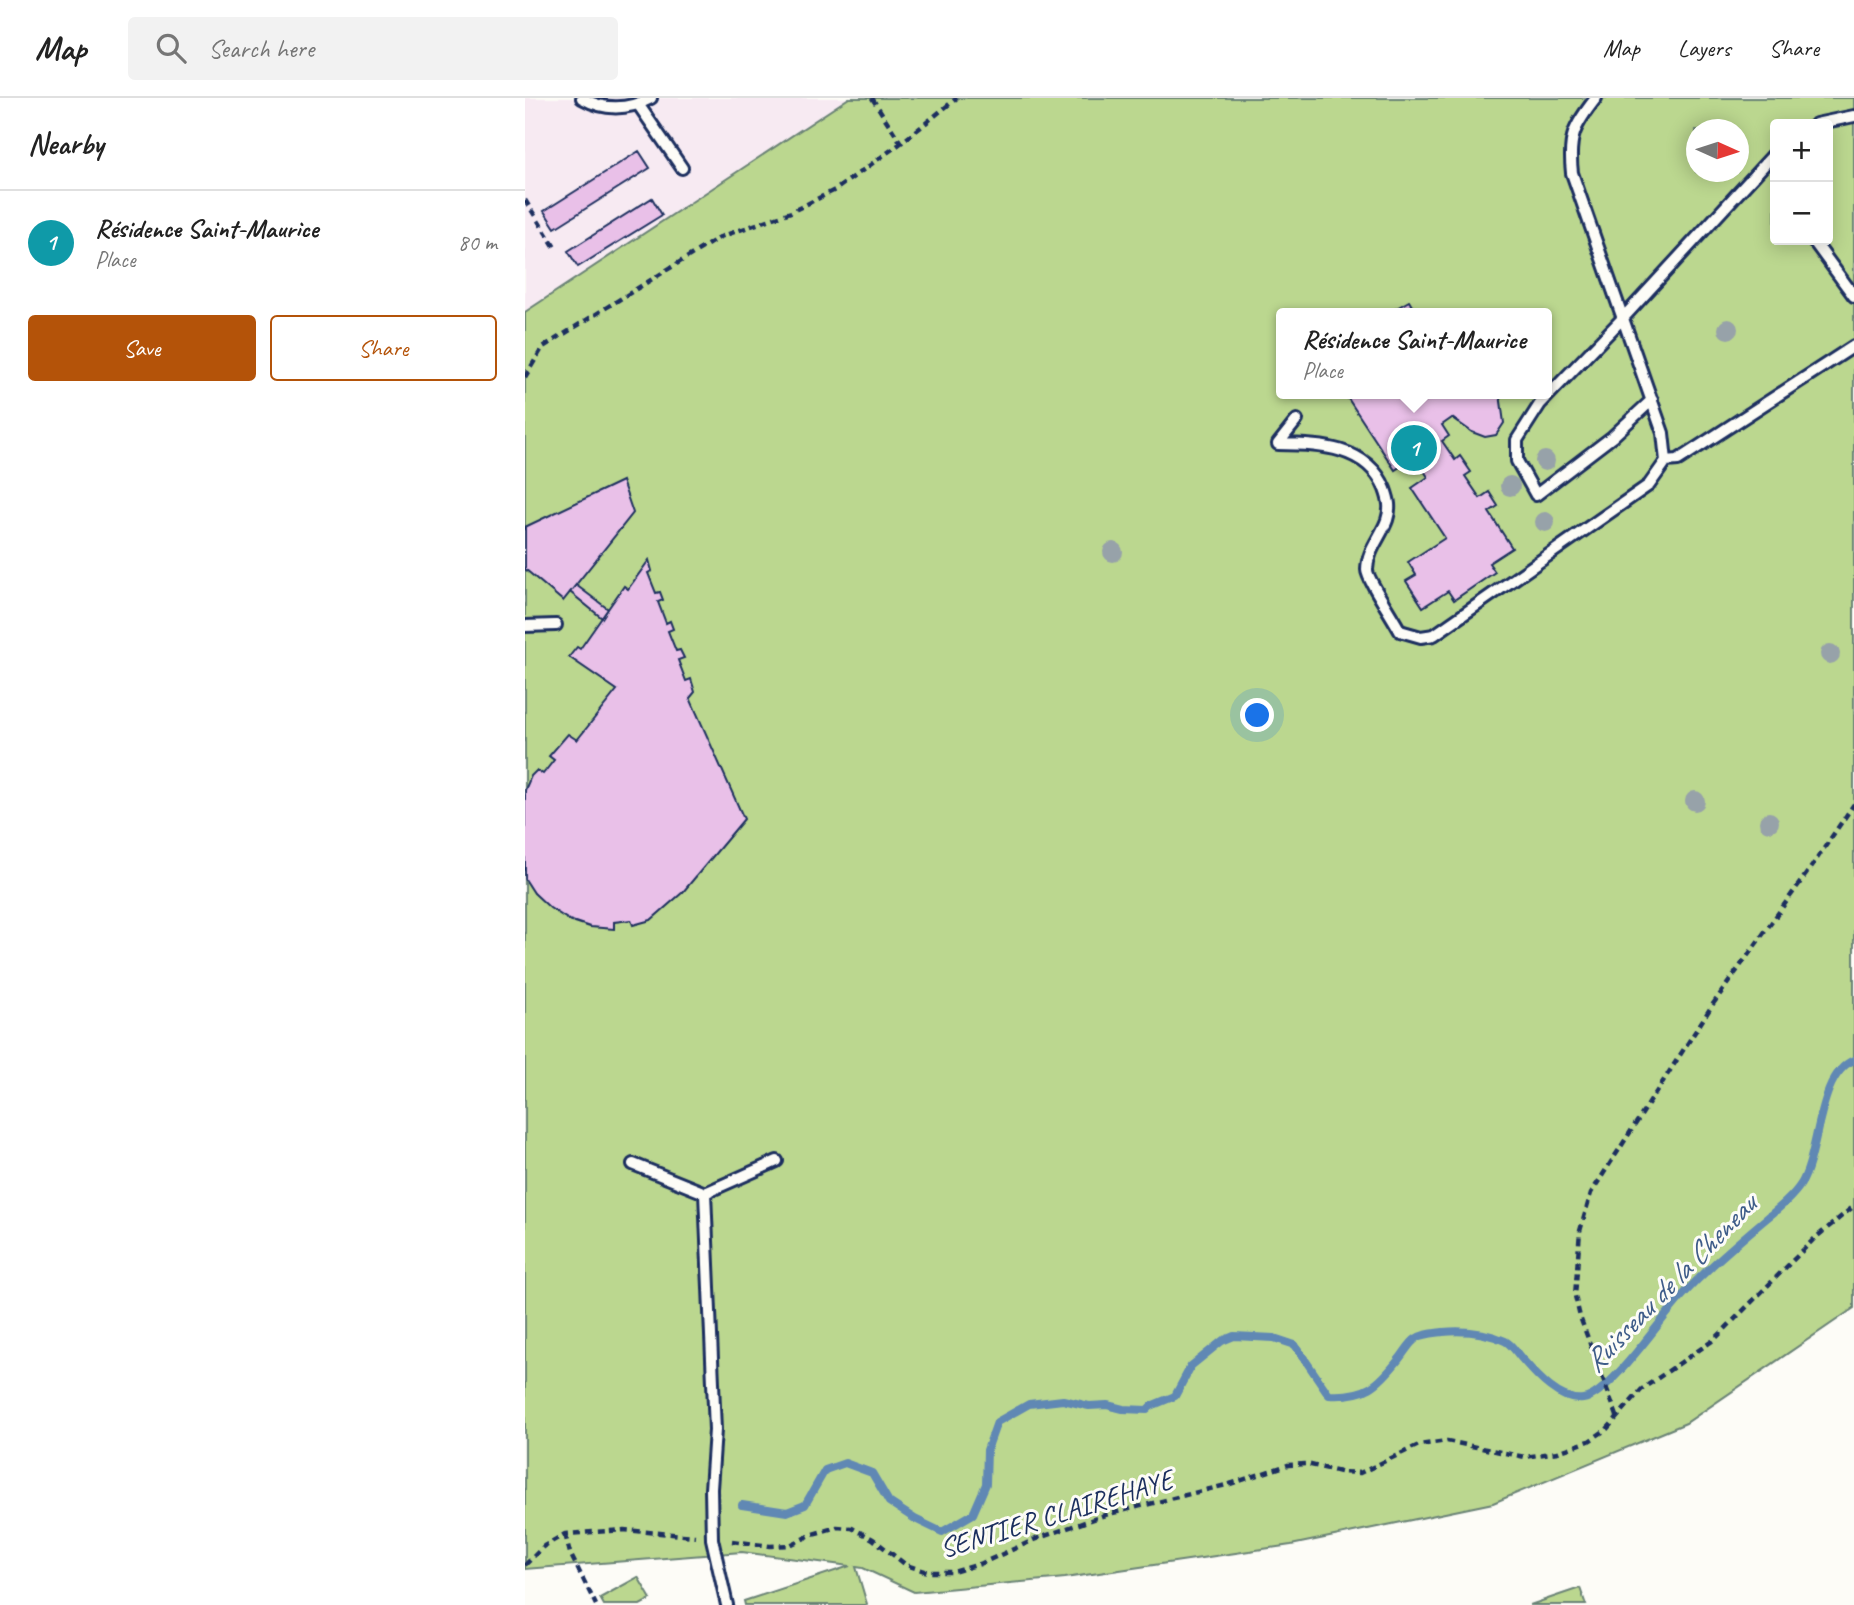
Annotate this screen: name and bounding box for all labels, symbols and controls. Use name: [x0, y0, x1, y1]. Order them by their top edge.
search box: [128, 17, 618, 80]
text: Map: [35, 27, 86, 69]
icon: search: [152, 29, 190, 67]
text: Search here: [208, 32, 314, 65]
text: Map: [1603, 33, 1640, 63]
text: Layers: [1678, 33, 1731, 63]
text: Share: [1769, 33, 1819, 63]
north arrow: [1686, 119, 1749, 182]
map controls: [1770, 119, 1833, 245]
button: +: [1770, 119, 1833, 182]
text: Nearby: [28, 125, 104, 163]
button: −: [1770, 182, 1833, 245]
text: Résidence Saint-Maurice: [95, 212, 318, 245]
text: 1: [46, 228, 56, 257]
text: 80 m: [458, 228, 497, 257]
text: Place: [95, 245, 135, 274]
popup: [1276, 308, 1552, 399]
button: Save: [28, 315, 256, 381]
button: Share: [270, 315, 497, 381]
text: Résidence Saint-Maurice: [1302, 323, 1526, 356]
text: Place: [1302, 356, 1343, 385]
pin: 1: [1391, 422, 1437, 474]
your location: [1240, 698, 1274, 732]
water label: Ruisseau de la Cheneau: [1575, 1183, 1768, 1380]
street label: SENTIER CLAIREHAYE: [936, 1460, 1180, 1565]

